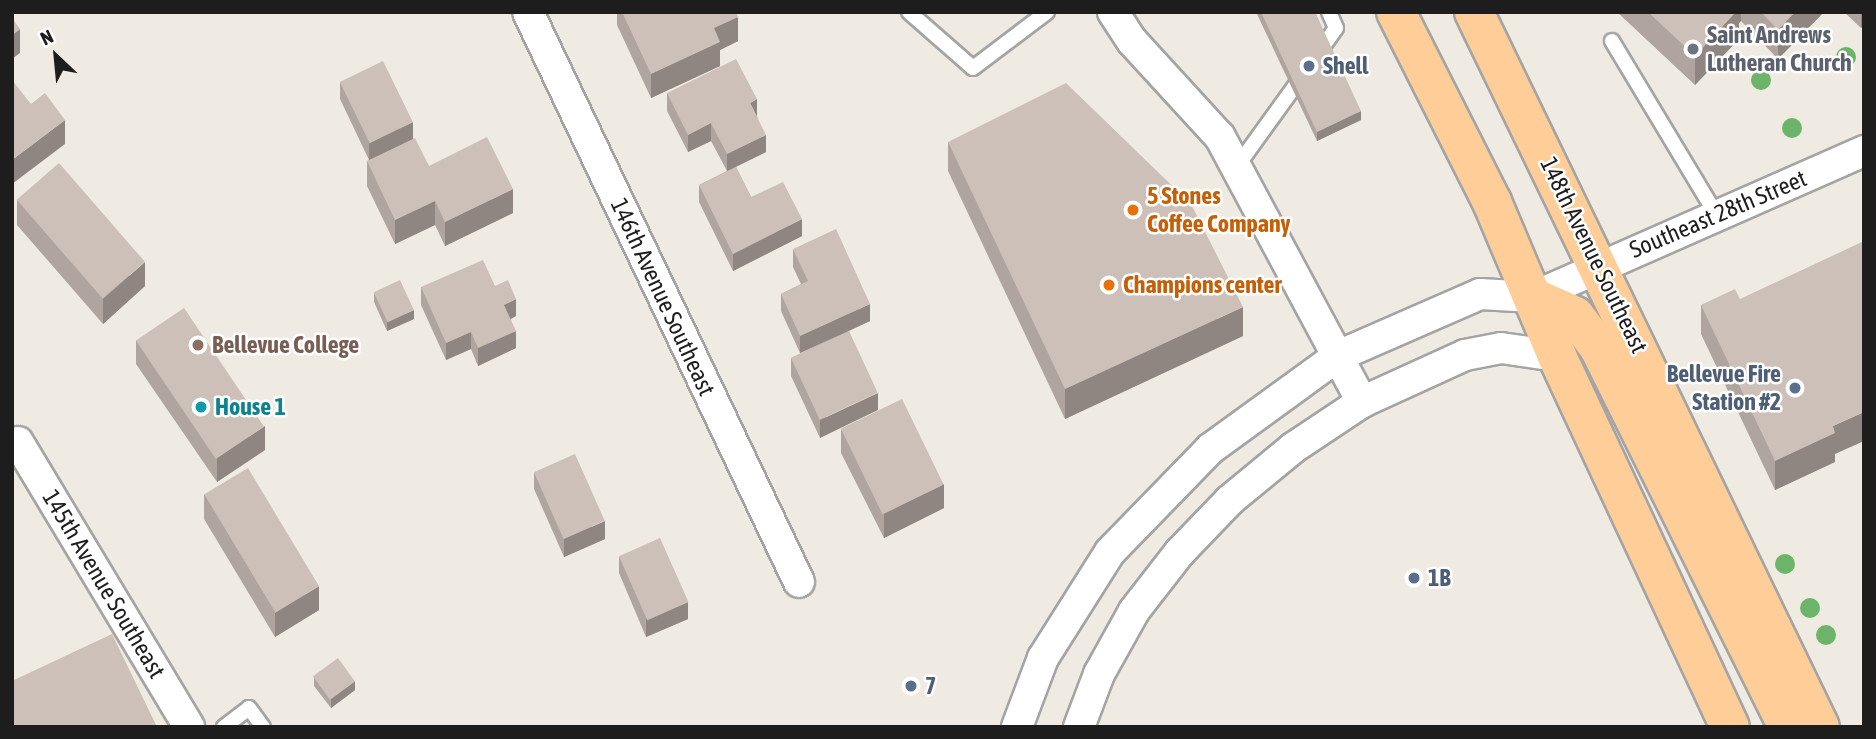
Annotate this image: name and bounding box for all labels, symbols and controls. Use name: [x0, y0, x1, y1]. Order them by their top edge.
north arrow: [21, 21, 91, 91]
place label: Saint Andrews Lutheran Church: [1707, 21, 1852, 77]
text: N: [37, 25, 57, 49]
marker: Saint Andrews Lutheran Church: [1685, 41, 1701, 57]
place label: Shell: [1323, 52, 1368, 80]
marker: Shell: [1301, 58, 1317, 74]
street label: 148th Avenue Southeast: [1534, 152, 1654, 358]
street label: Southeast 28th Street: [1625, 164, 1811, 264]
place label: 5 Stones Coffee Company: [1147, 182, 1290, 238]
street label: 146th Avenue Southeast: [605, 194, 721, 400]
marker: 5 Stones Coffee Company: [1125, 202, 1141, 218]
place label: Champions center: [1123, 271, 1282, 299]
marker: Champions center: [1101, 277, 1117, 293]
place label: Bellevue College: [212, 331, 359, 359]
marker: Bellevue College: [190, 337, 206, 353]
place label: Bellevue Fire Station #2: [1667, 360, 1781, 416]
marker: Bellevue Fire Station #2: [1787, 380, 1803, 396]
place label: House 1: [215, 393, 286, 421]
marker: House 1: [193, 399, 209, 415]
street label: 145th Avenue Southeast: [36, 485, 172, 683]
place label: 1B: [1428, 564, 1451, 592]
marker: 1B: [1406, 570, 1422, 586]
place label: 7: [925, 672, 936, 700]
marker: 7: [903, 678, 919, 694]

